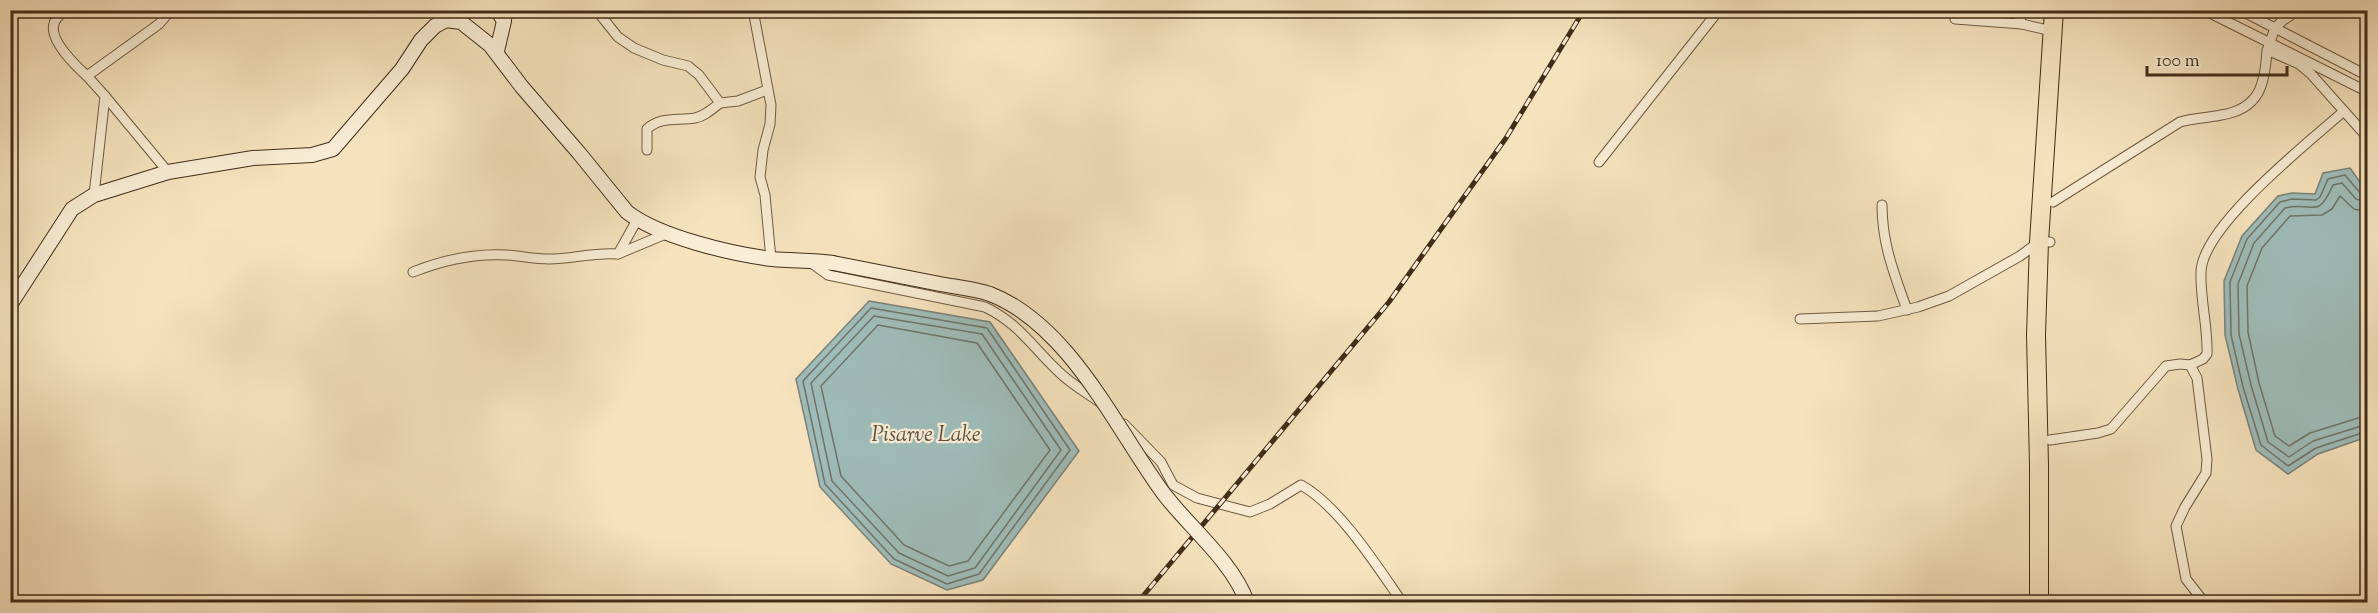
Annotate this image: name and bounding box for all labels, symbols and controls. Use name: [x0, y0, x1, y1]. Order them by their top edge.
scale bar: [2147, 39, 2286, 77]
text: 100 m: [2156, 49, 2200, 75]
water label: Pisarve Lake: [871, 420, 981, 452]

